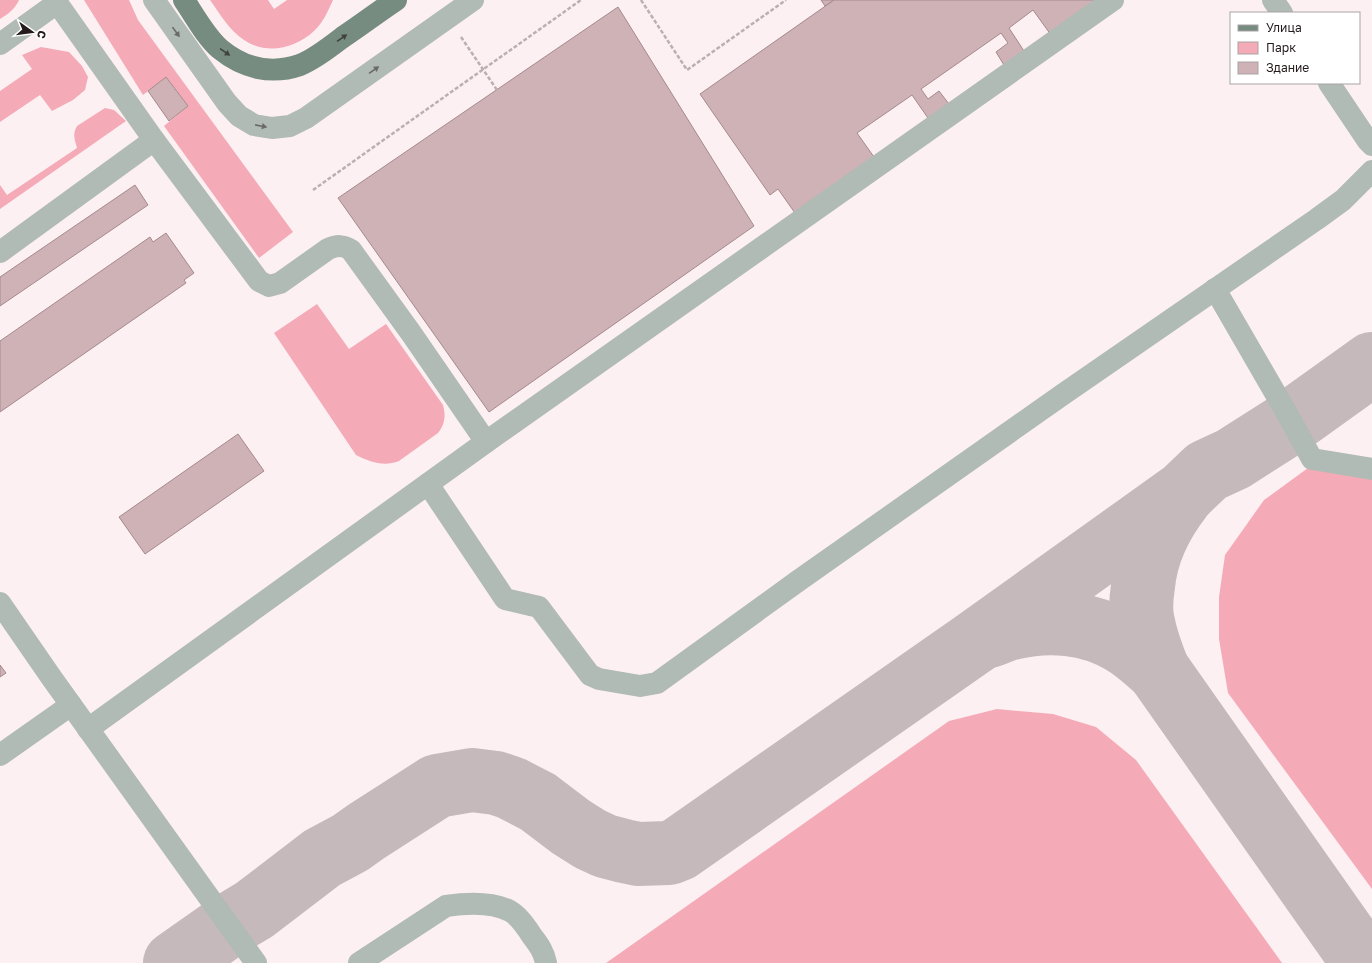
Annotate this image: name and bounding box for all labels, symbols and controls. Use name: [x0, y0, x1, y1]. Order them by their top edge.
north arrow: [12, 12, 52, 52]
legend: [1230, 12, 1360, 84]
text: Улица: [1266, 20, 1302, 35]
one-way arrow: [172, 27, 180, 38]
text: С: [35, 29, 49, 40]
one-way arrow: [337, 34, 347, 42]
text: Парк: [1266, 40, 1296, 55]
one-way arrow: [220, 48, 230, 56]
text: Здание: [1266, 60, 1309, 75]
one-way arrow: [369, 66, 379, 74]
one-way arrow: [255, 124, 267, 130]

